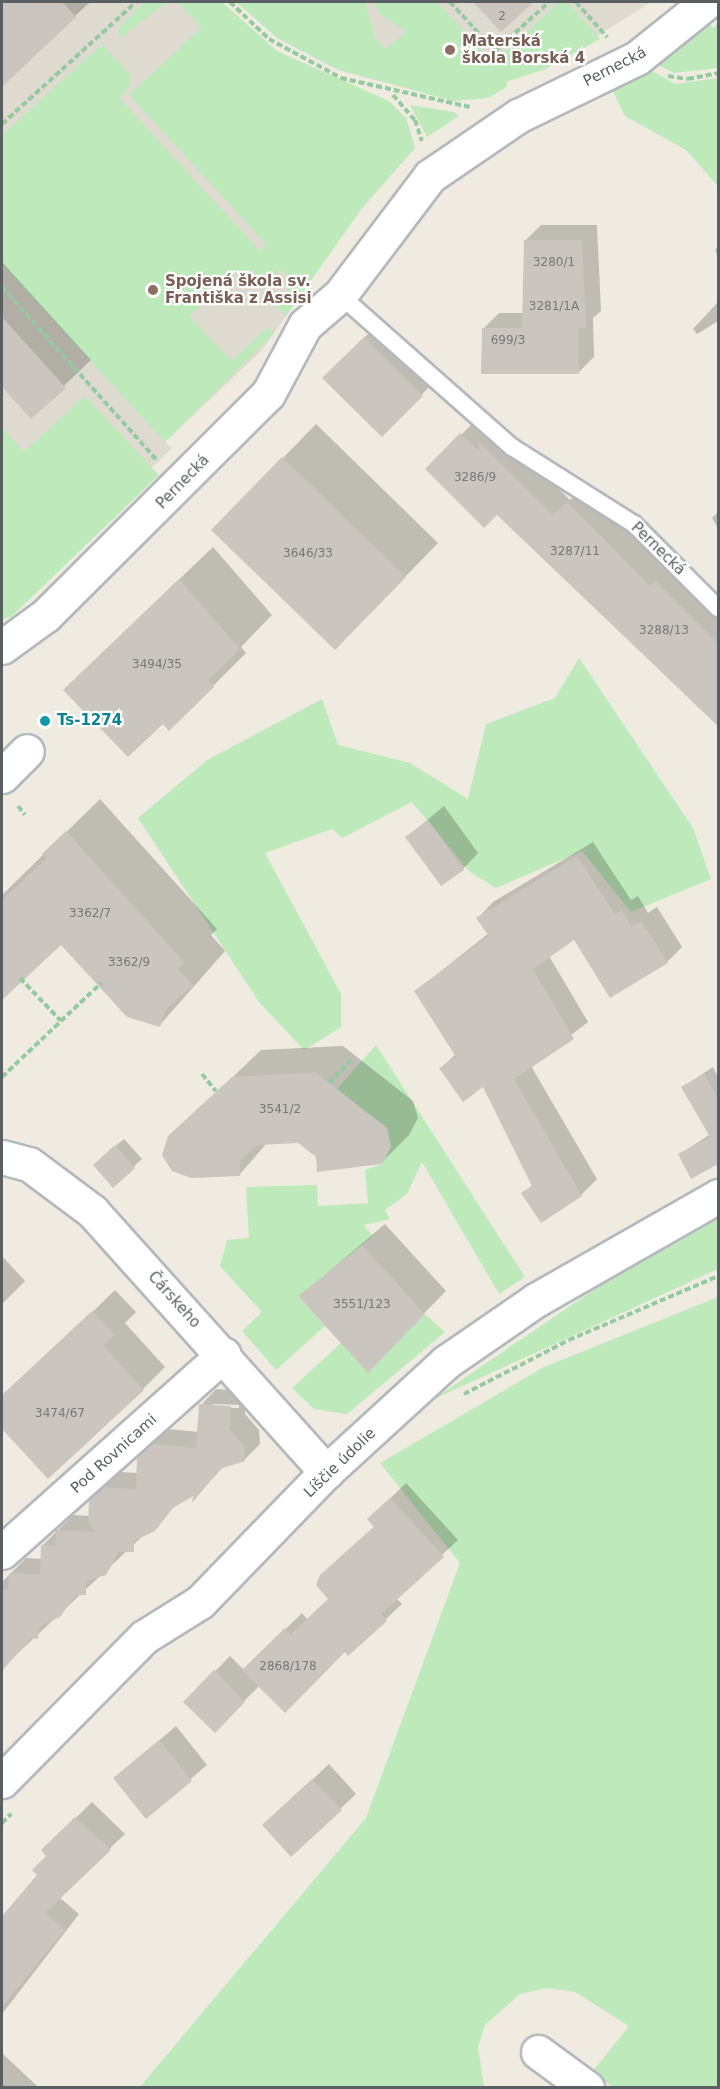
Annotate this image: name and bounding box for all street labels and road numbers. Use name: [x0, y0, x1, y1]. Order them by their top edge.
street label: Pernecká: [581, 43, 649, 91]
street label: Pernecká: [153, 451, 213, 513]
street label: Pernecká: [627, 519, 689, 579]
street label: Čárskeho: [144, 1268, 204, 1332]
street label: Pod Rovnicami: [67, 1411, 161, 1497]
street label: Líščie údolie: [300, 1424, 380, 1502]

